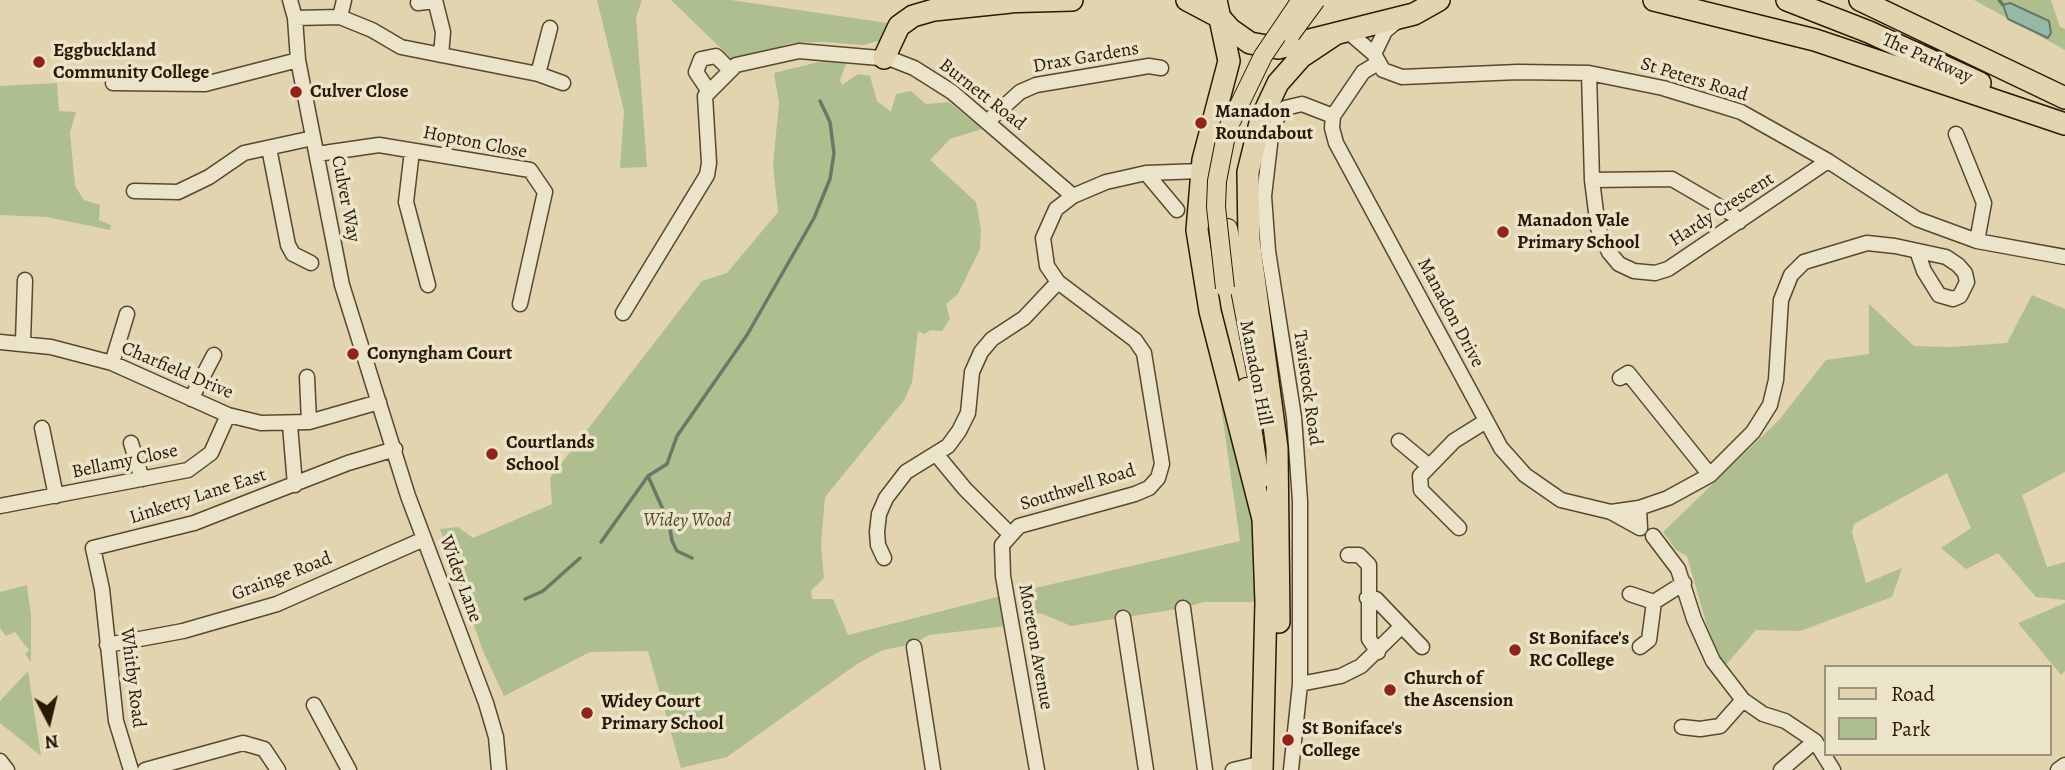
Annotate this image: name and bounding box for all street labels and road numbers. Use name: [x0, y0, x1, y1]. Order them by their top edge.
street label: The Parkway: [1878, 29, 1976, 89]
street label: Drax Gardens: [1031, 37, 1141, 79]
street label: St Peters Road: [1637, 53, 1751, 107]
street label: Burnett Road: [934, 54, 1030, 136]
street label: Hopton Close: [421, 122, 529, 164]
street label: Culver Way: [325, 154, 365, 244]
street label: Hardy Crescent: [1665, 168, 1779, 252]
street label: Manadon Drive: [1412, 254, 1488, 372]
street label: Manadon Hill: [1234, 318, 1276, 428]
street label: Tavistock Road: [1288, 329, 1326, 447]
street label: Charfield Drive: [118, 337, 236, 405]
street label: Bellamy Close: [70, 440, 180, 484]
street label: Southwell Road: [1017, 460, 1139, 516]
street label: Linketty Lane East: [127, 464, 269, 530]
street label: Widey Lane: [434, 533, 486, 625]
street label: Grainge Road: [229, 547, 335, 607]
street label: Moreton Avenue: [1013, 582, 1057, 712]
street label: Whitby Road: [115, 627, 149, 729]

